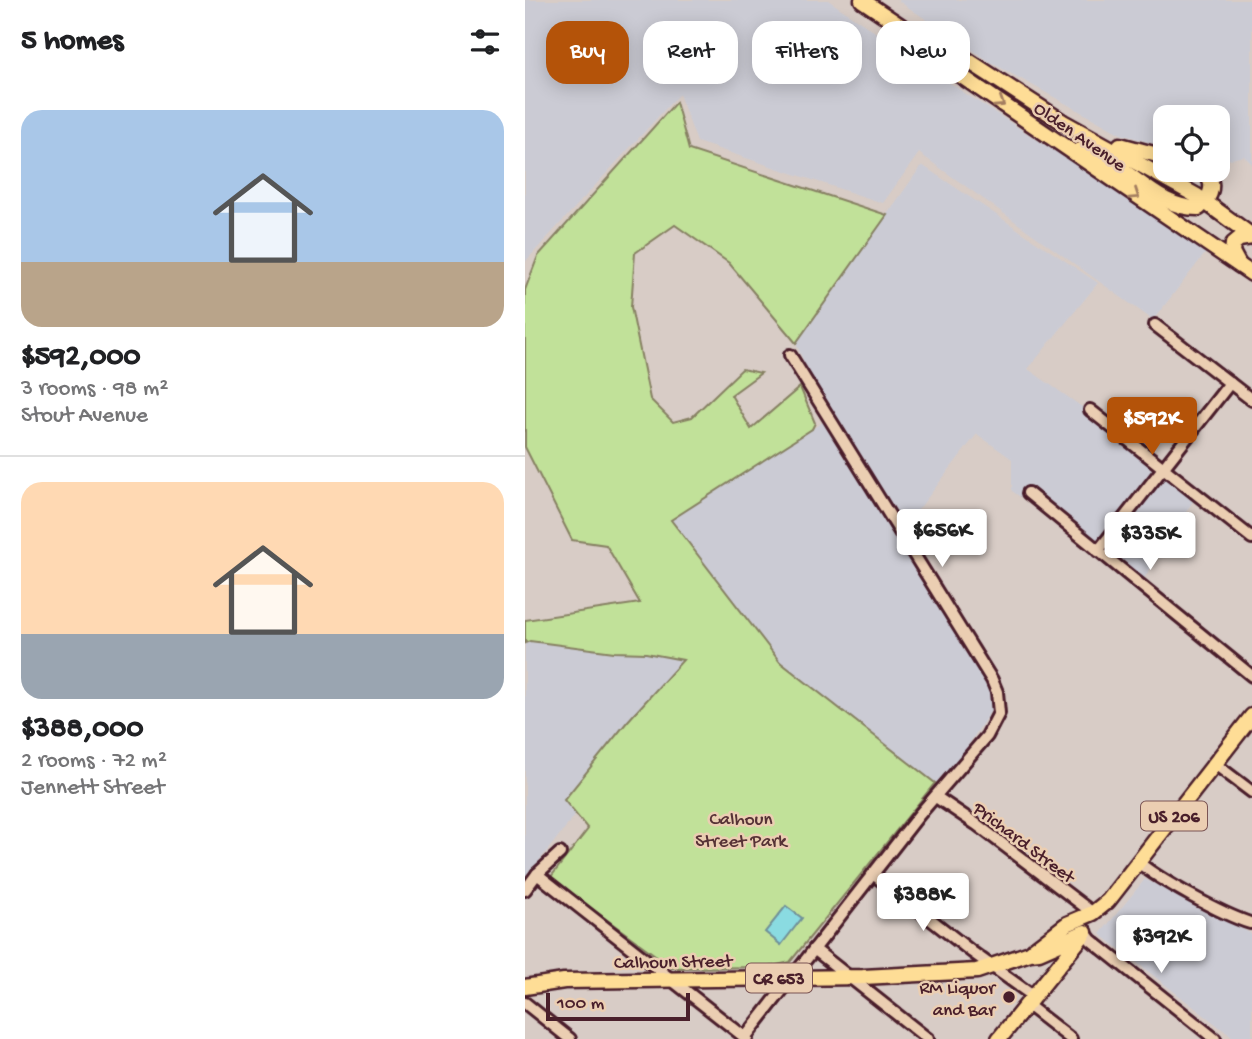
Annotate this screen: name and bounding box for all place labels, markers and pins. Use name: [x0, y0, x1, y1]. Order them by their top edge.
pin: $592K: [1103, 398, 1201, 457]
pin: $656K: [893, 510, 991, 569]
pin: $335K: [1101, 512, 1199, 572]
pin: $388K: [874, 874, 972, 933]
pin: $392K: [1112, 916, 1210, 975]
place label: RM Liquor and Bar: [919, 978, 997, 1023]
marker: RM Liquor and Bar: [1001, 989, 1017, 1005]

